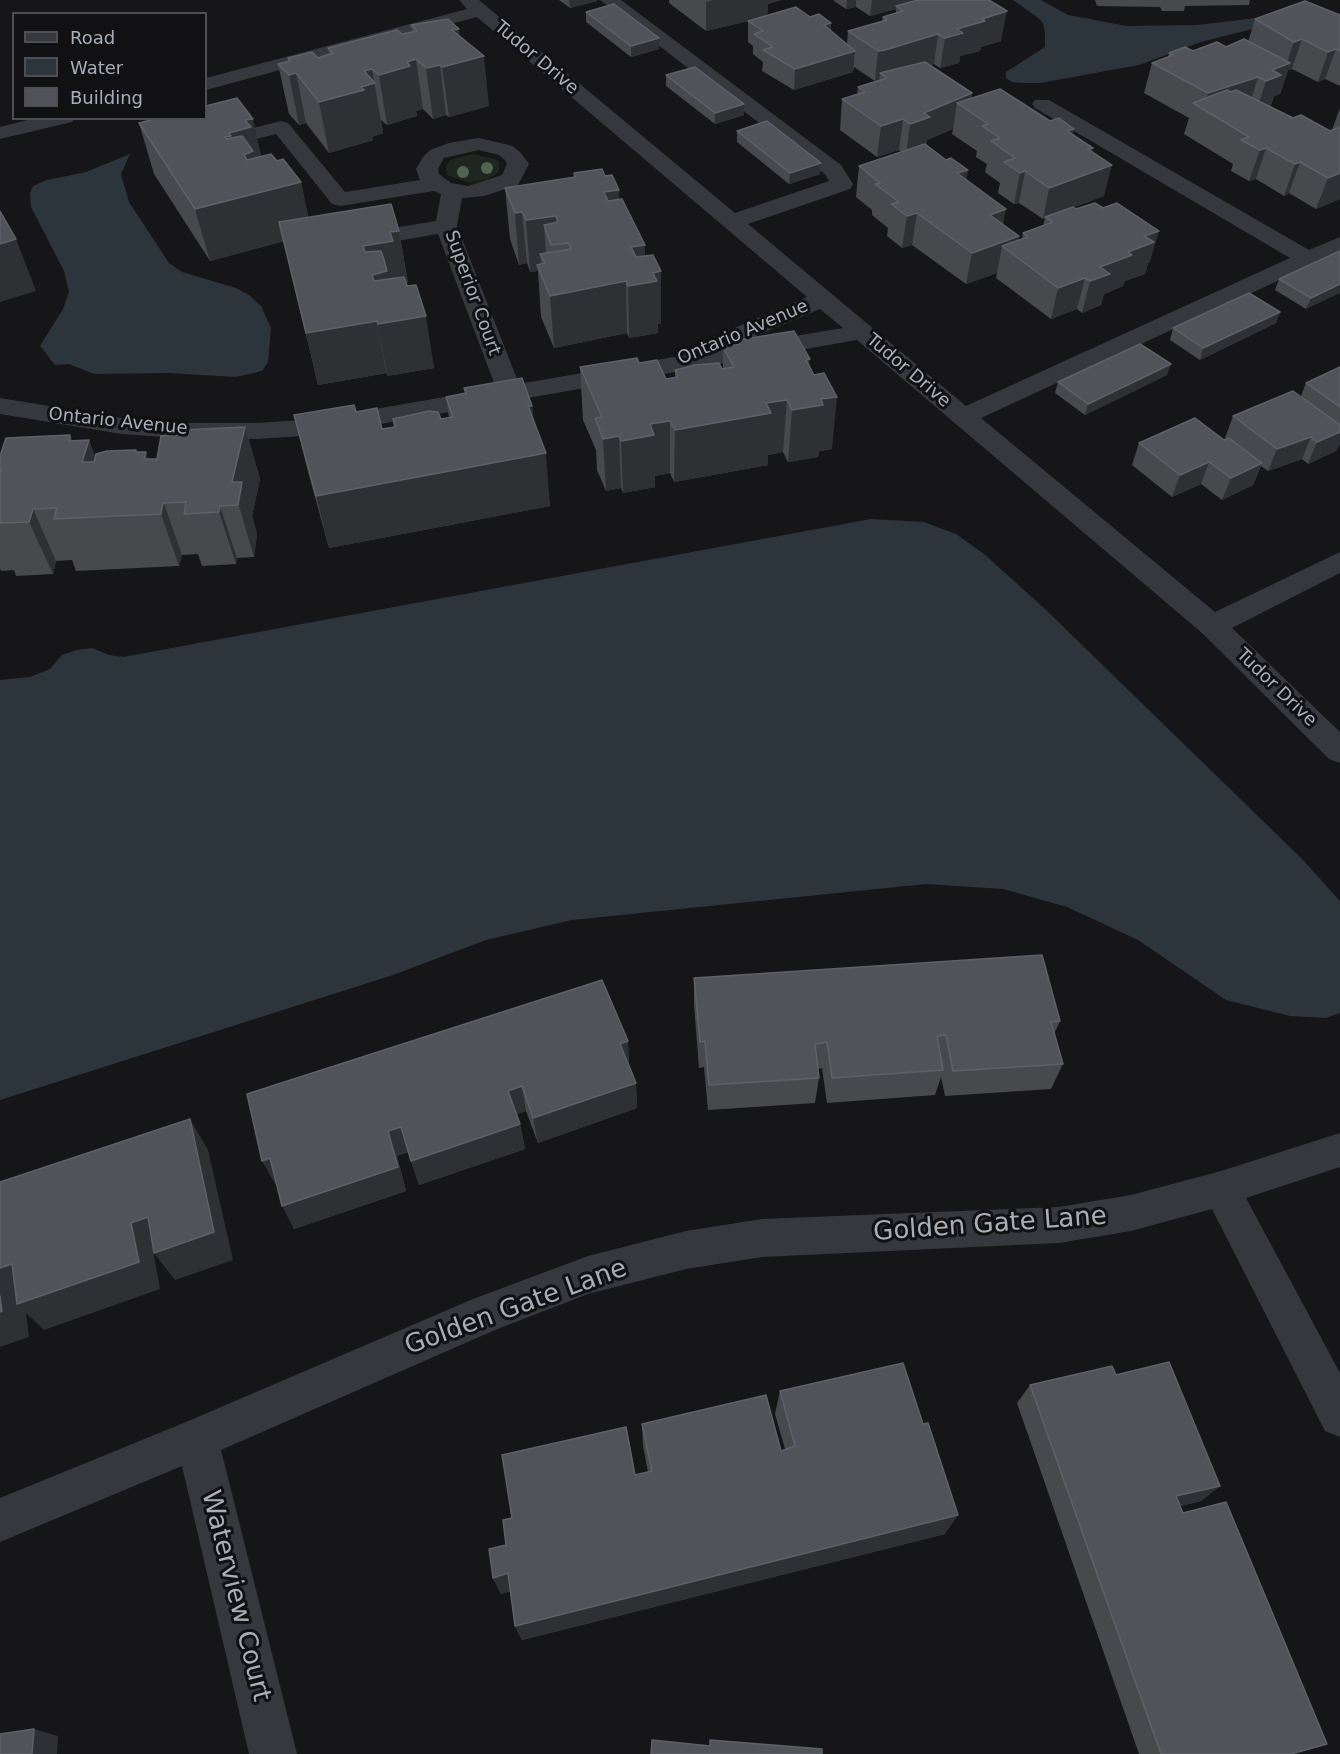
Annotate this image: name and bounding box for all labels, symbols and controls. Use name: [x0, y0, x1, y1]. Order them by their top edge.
legend: [12, 12, 207, 120]
street label: Tudor Drive: [490, 17, 582, 99]
text: Road: [70, 27, 115, 48]
text: Water: [70, 57, 123, 78]
text: Building: [70, 87, 143, 108]
street label: Superior Court: [439, 228, 505, 358]
street label: Ontario Avenue: [674, 296, 812, 370]
street label: Tudor Drive: [862, 330, 954, 412]
street label: Ontario Avenue: [47, 404, 189, 440]
street label: Tudor Drive: [1231, 644, 1321, 732]
street label: Golden Gate Lane: [872, 1201, 1108, 1249]
street label: Golden Gate Lane: [401, 1253, 631, 1363]
street label: Waterview Court: [194, 1487, 276, 1705]

